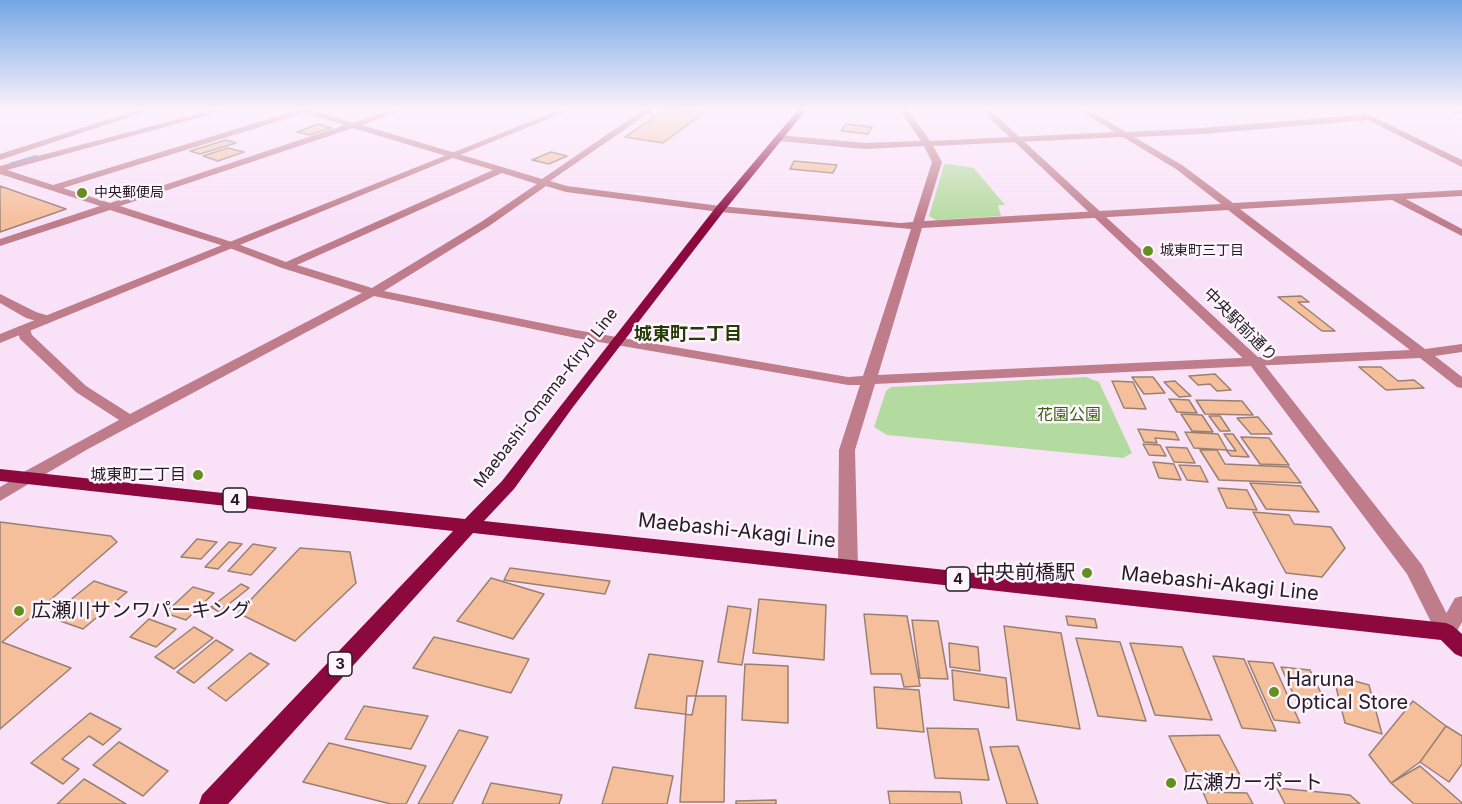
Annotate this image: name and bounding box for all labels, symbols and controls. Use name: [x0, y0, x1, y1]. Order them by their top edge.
place label: 中央郵便局: [94, 185, 164, 201]
marker: 中央郵便局: [75, 186, 89, 200]
place label: 城東町三丁目: [1160, 243, 1244, 259]
marker: 城東町三丁目: [1141, 244, 1155, 258]
street label: 中央駅前通り: [1199, 284, 1281, 366]
street label: Maebashi-Omama-Kiryu Line: [470, 305, 622, 491]
district label: 城東町二丁目: [634, 324, 742, 346]
park label: 花園公園: [1037, 405, 1101, 425]
place label: 城東町二丁目: [90, 465, 186, 485]
marker: 城東町二丁目: [191, 468, 205, 482]
road number: 4: [223, 488, 247, 512]
street label: Maebashi-Akagi Line: [637, 509, 837, 553]
place label: 中央前橋駅: [975, 561, 1075, 585]
street label: Maebashi-Akagi Line: [1120, 562, 1320, 606]
marker: 中央前橋駅: [1080, 566, 1094, 580]
road number: 4: [946, 567, 970, 591]
place label: 広瀬川サンワパーキング: [31, 599, 251, 623]
marker: 広瀬川サンワパーキング: [12, 604, 26, 618]
road number: 3: [328, 652, 352, 676]
place label: Haruna Optical Store: [1286, 668, 1408, 715]
marker: Haruna Optical Store: [1267, 685, 1281, 699]
place label: 広瀬カーポート: [1183, 771, 1323, 795]
marker: 広瀬カーポート: [1164, 776, 1178, 790]

